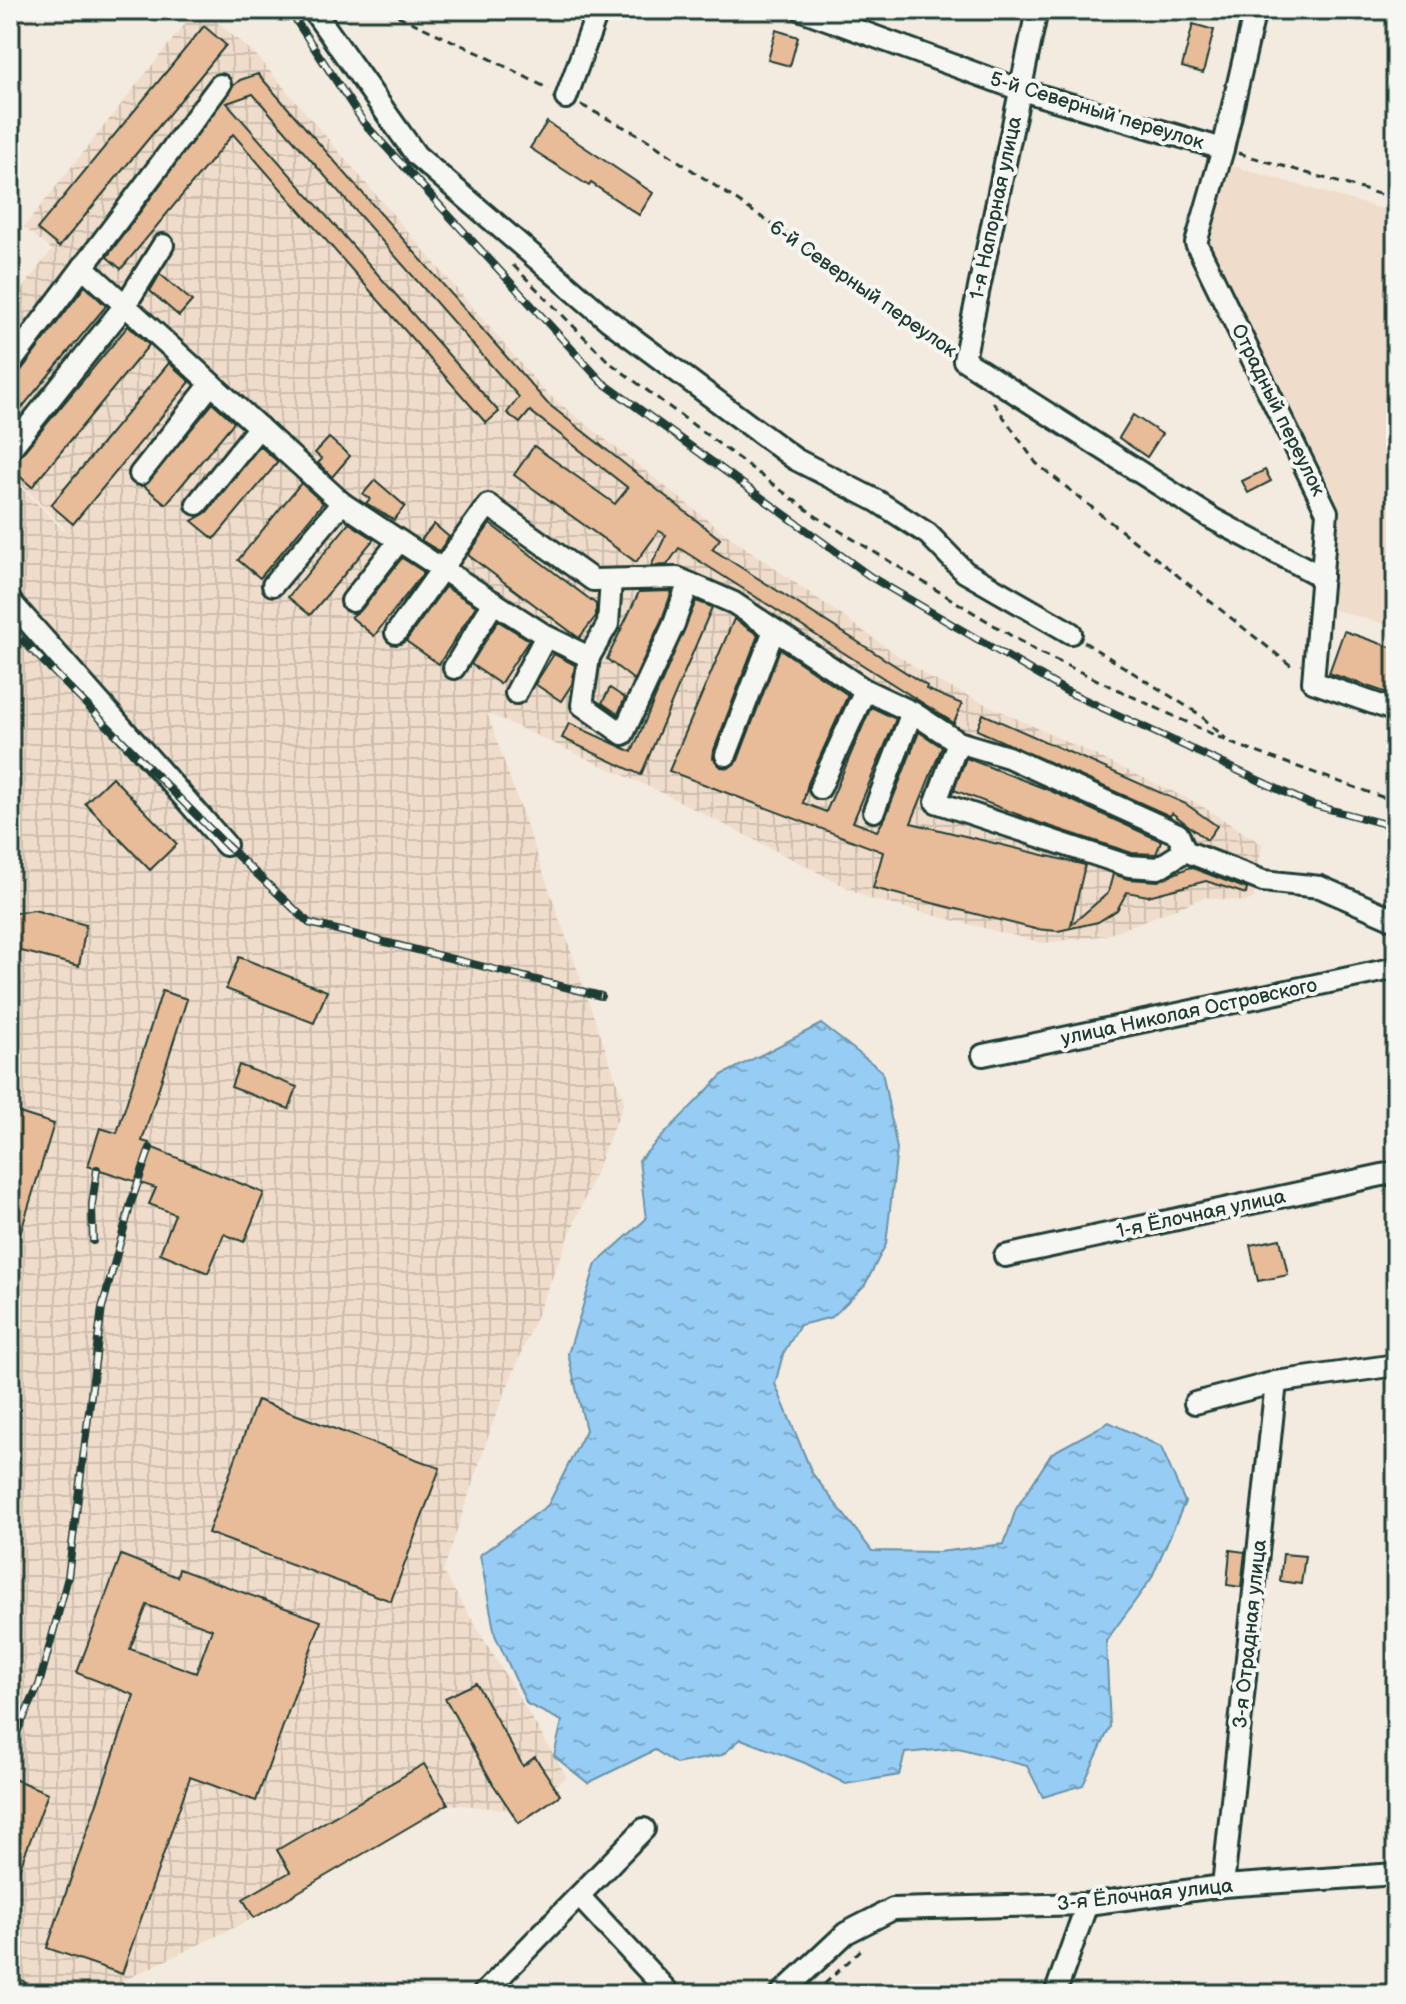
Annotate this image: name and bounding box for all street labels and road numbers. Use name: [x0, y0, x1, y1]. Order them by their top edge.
street label: 5-й Северный переулок: [987, 67, 1207, 155]
street label: 1-я Напорная улица: [965, 114, 1027, 302]
street label: 6-й Северный переулок: [765, 215, 962, 363]
street label: Отрадный переулок: [1226, 320, 1330, 500]
street label: улица Николая Островского: [1059, 973, 1319, 1051]
street label: 1-я Ёлочная улица: [1114, 1183, 1288, 1244]
street label: 3-я Отрадная улица: [1228, 1538, 1272, 1730]
street label: 3-я Ёлочная улица: [1056, 1873, 1234, 1916]

